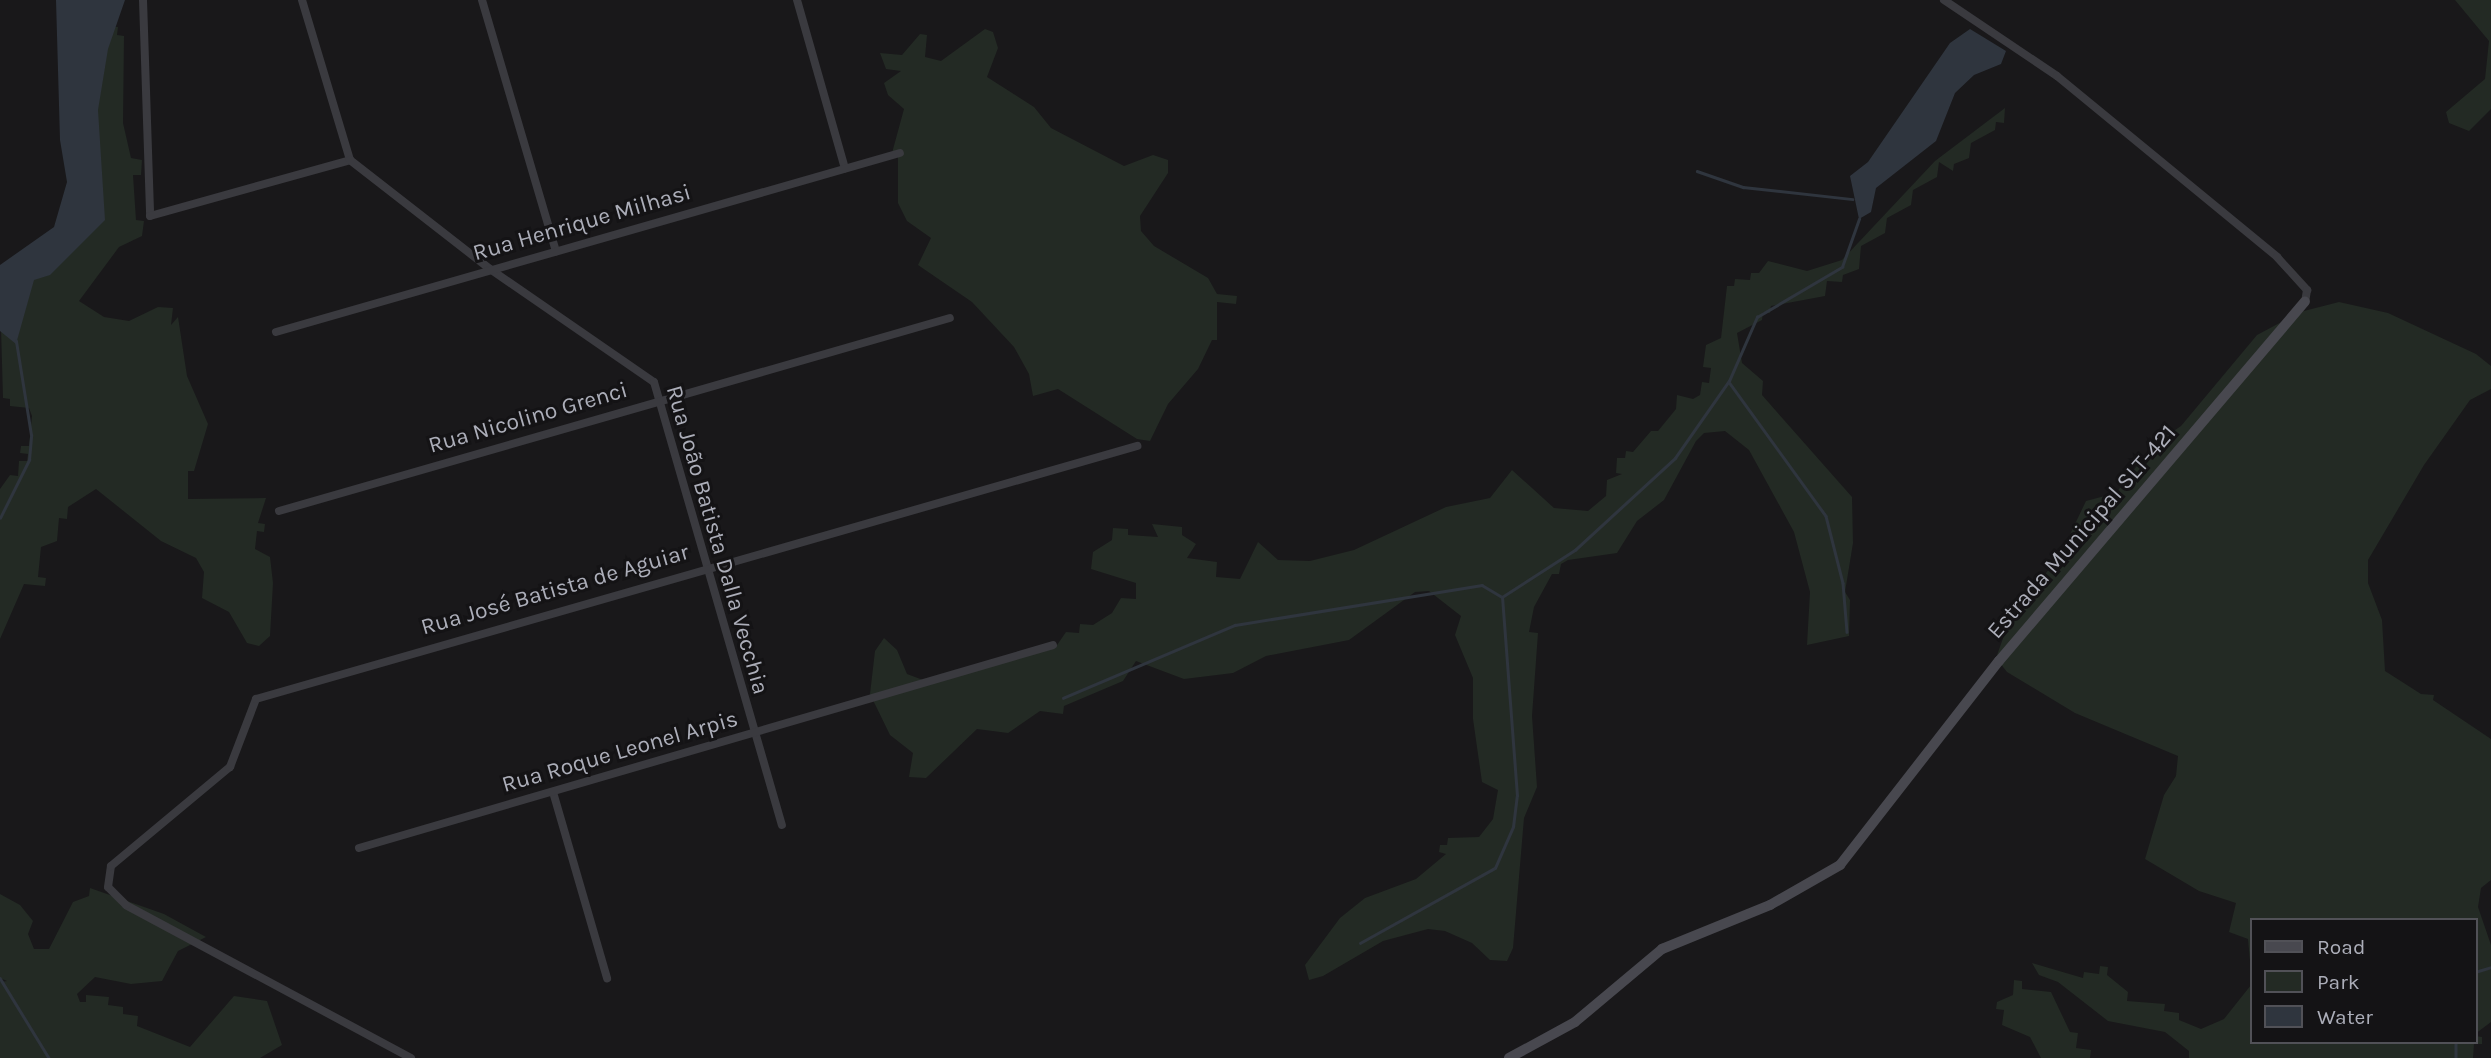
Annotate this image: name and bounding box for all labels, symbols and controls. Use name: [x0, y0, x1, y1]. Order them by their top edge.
street label: Rua Henrique Milhasi: [470, 179, 694, 267]
street label: Rua Nicolino Grenci: [425, 376, 631, 460]
street label: Rua João Batista Dalla Vecchia: [660, 382, 774, 698]
street label: Estrada Municipal SLT-421: [1982, 420, 2182, 644]
street label: Rua José Batista de Aguiar: [418, 538, 692, 642]
street label: Rua Roque Leonel Arpis: [499, 705, 741, 799]
legend: [2250, 918, 2477, 1044]
text: Road: [2317, 935, 2365, 959]
text: Park: [2317, 970, 2360, 994]
text: Water: [2317, 1005, 2373, 1029]

